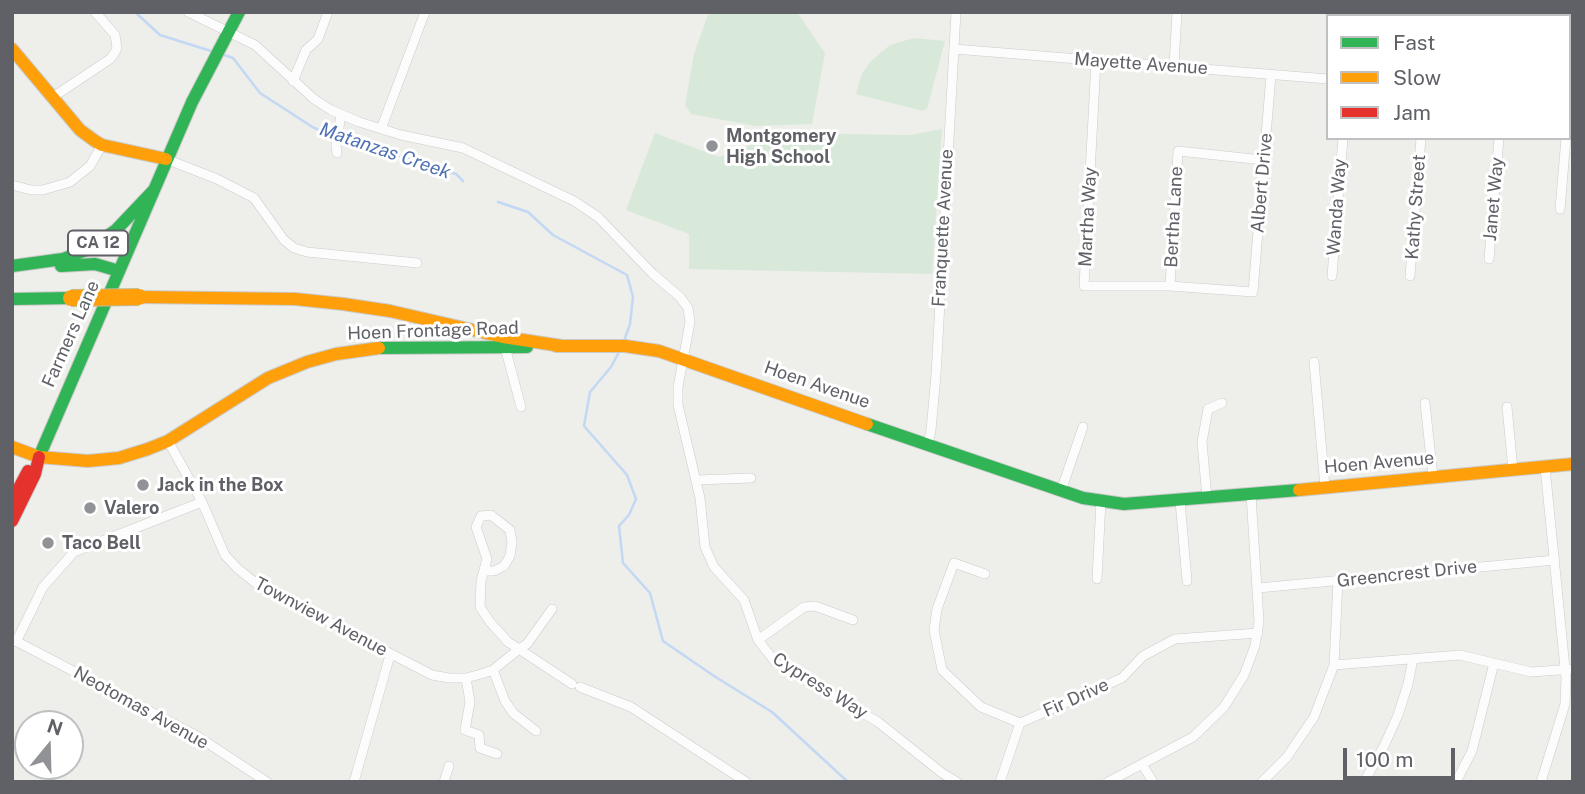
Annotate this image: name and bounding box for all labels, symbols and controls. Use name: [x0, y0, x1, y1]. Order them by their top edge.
legend: [1326, 14, 1571, 140]
text: Fast: [1393, 30, 1435, 55]
street label: Mayette Avenue: [1073, 49, 1209, 79]
text: Slow: [1393, 65, 1441, 90]
text: Jam: [1393, 100, 1431, 125]
water label: Matanzas Creek: [317, 118, 453, 184]
place label: Montgomery High School: [726, 125, 836, 168]
street label: Albert Drive: [1247, 132, 1277, 234]
marker: Montgomery High School: [704, 138, 720, 154]
street label: Franquette Avenue: [928, 149, 958, 307]
street label: Kathy Street: [1402, 154, 1430, 260]
street label: Janet Way: [1480, 156, 1508, 242]
street label: Wanda Way: [1323, 158, 1351, 256]
street label: Bertha Lane: [1161, 166, 1187, 268]
street label: Martha Way: [1075, 167, 1101, 267]
road number: CA 12: [68, 230, 128, 256]
street label: Farmers Lane: [38, 277, 104, 391]
street label: Hoen Frontage Road: [347, 317, 519, 345]
street label: Hoen Avenue: [761, 357, 873, 413]
street label: Hoen Avenue: [1323, 447, 1435, 479]
place label: Jack in the Box: [157, 474, 284, 496]
marker: Jack in the Box: [135, 477, 151, 493]
place label: Valero: [104, 497, 159, 519]
marker: Valero: [82, 500, 98, 516]
place label: Taco Bell: [62, 532, 141, 554]
marker: Taco Bell: [40, 535, 56, 551]
street label: Greencrest Drive: [1336, 556, 1478, 592]
street label: Townview Avenue: [251, 573, 391, 661]
street label: Cypress Way: [768, 648, 872, 724]
street label: Neotomas Avenue: [70, 662, 212, 754]
street label: Fir Drive: [1040, 674, 1112, 722]
north arrow: [14, 710, 84, 780]
text: N: [45, 714, 66, 740]
scale bar: [1347, 734, 1459, 778]
text: 100 m: [1356, 747, 1413, 772]

